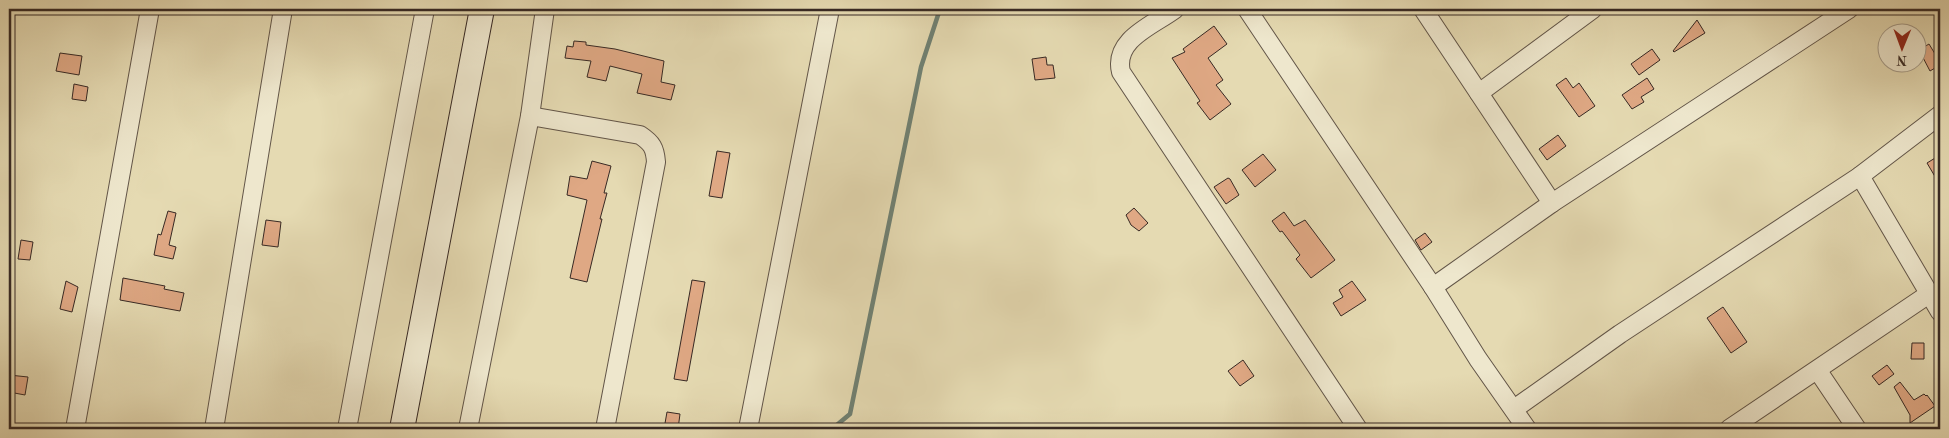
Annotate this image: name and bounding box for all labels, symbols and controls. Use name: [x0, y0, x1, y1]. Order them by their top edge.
north arrow: [1876, 22, 1926, 72]
text: N: [1896, 53, 1907, 67]

